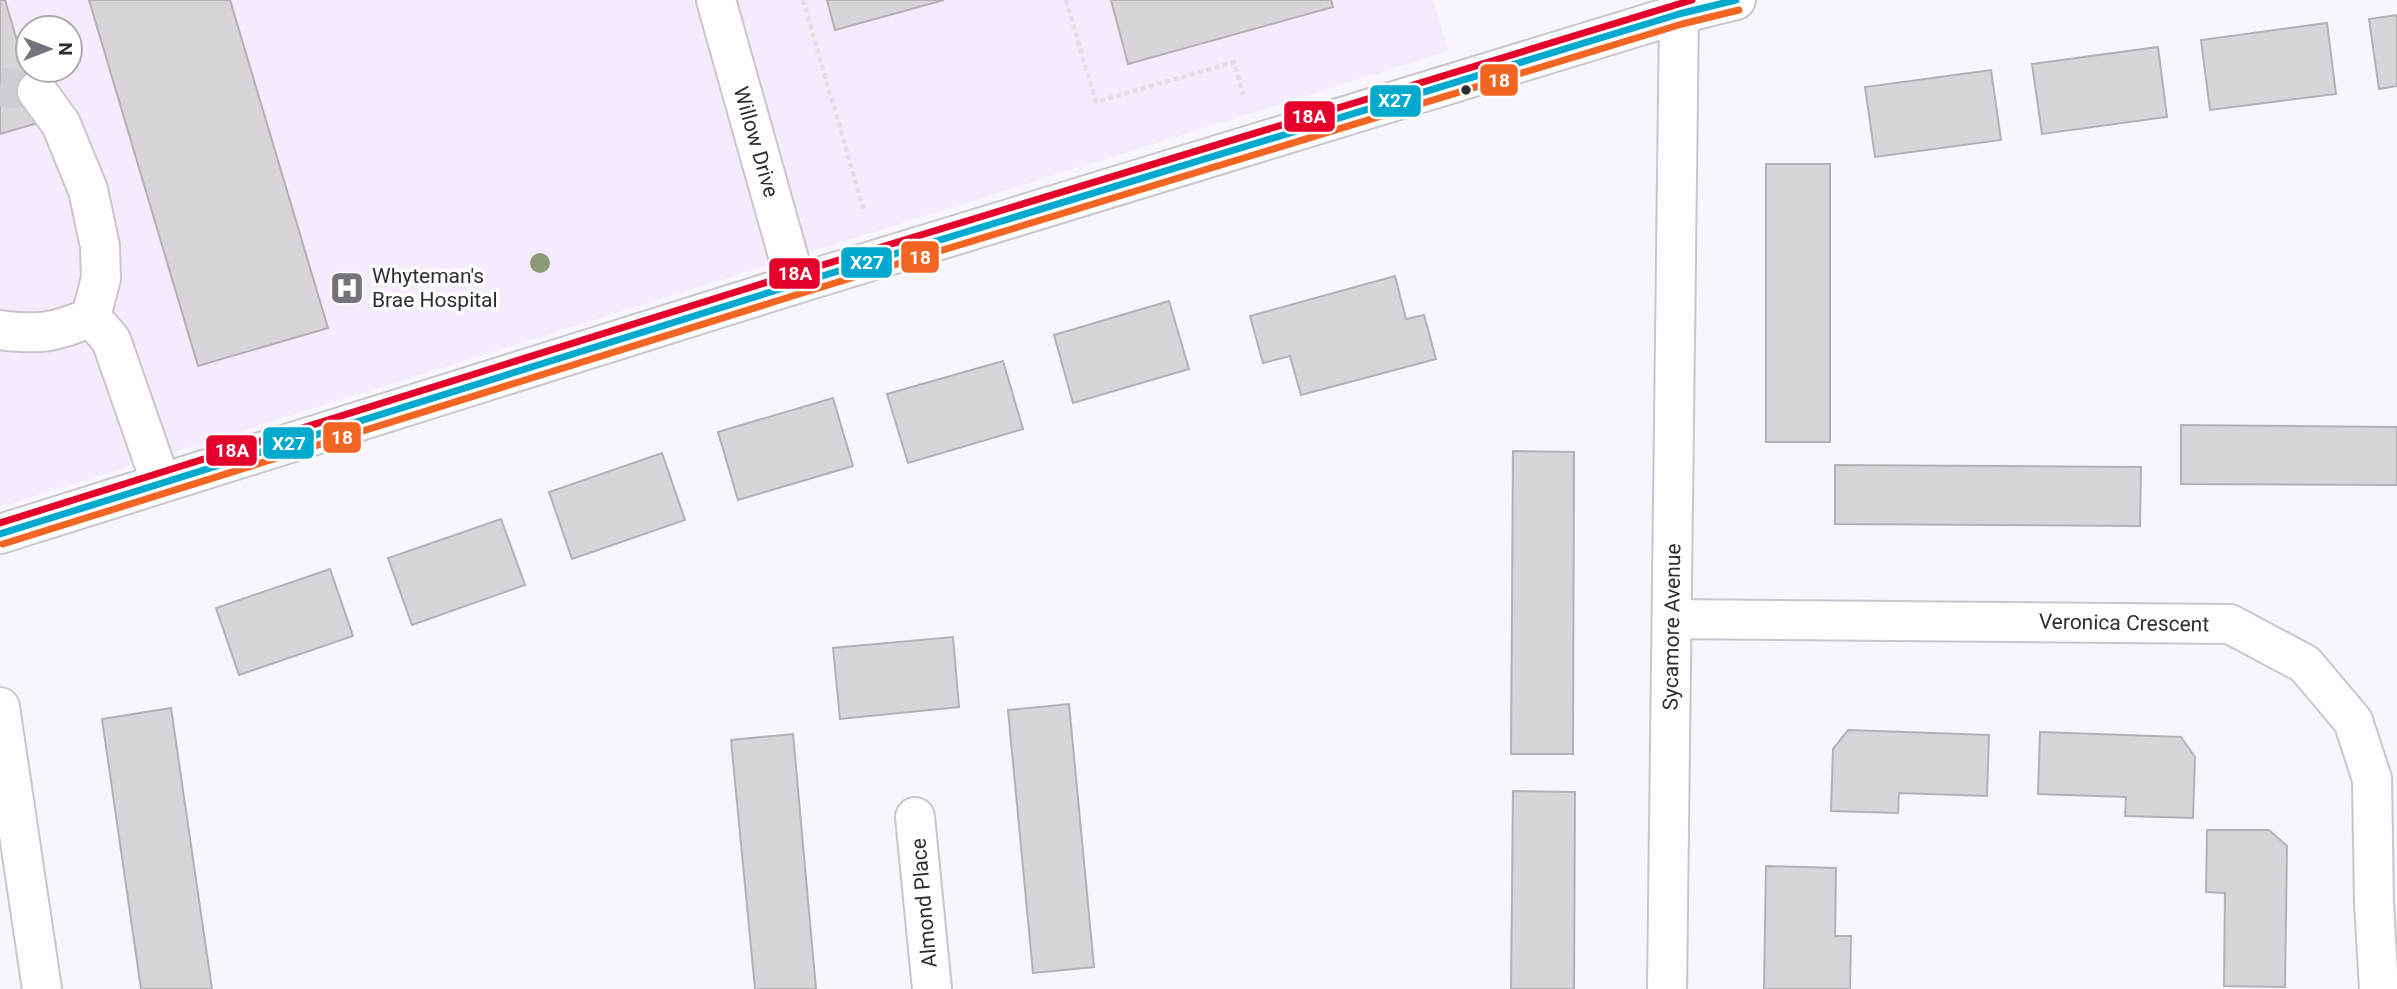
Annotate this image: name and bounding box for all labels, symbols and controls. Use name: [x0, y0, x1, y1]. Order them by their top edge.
north arrow: [14, 14, 84, 84]
text: N: [54, 42, 77, 56]
line badge: 18: [1479, 63, 1519, 97]
text: 18: [1488, 69, 1510, 92]
unlabelled marker: [1459, 83, 1473, 97]
street label: Willow Drive: [729, 84, 783, 200]
line badge: X27: [1369, 84, 1422, 118]
text: X27: [1378, 89, 1412, 112]
line badge: 18A: [1283, 100, 1336, 133]
text: 18A: [1292, 105, 1327, 128]
line badge: 18: [900, 240, 940, 274]
line badge: X27: [840, 246, 893, 279]
text: 18: [909, 246, 931, 269]
text: X27: [850, 251, 884, 274]
line badge: 18A: [768, 257, 821, 290]
text: 18A: [778, 262, 813, 285]
place label: Whyteman's Brae Hospital: [372, 264, 498, 312]
hospital icon: Whyteman's Brae Hospital: [328, 269, 366, 307]
line badge: 18: [322, 421, 362, 454]
line badge: X27: [262, 426, 315, 460]
text: 18: [331, 426, 353, 449]
text: X27: [272, 432, 306, 455]
line badge: 18A: [205, 434, 258, 467]
text: 18A: [215, 439, 250, 462]
street label: Sycamore Avenue: [1659, 543, 1685, 711]
street label: Veronica Crescent: [2039, 610, 2210, 636]
street label: Almond Place: [906, 837, 942, 969]

